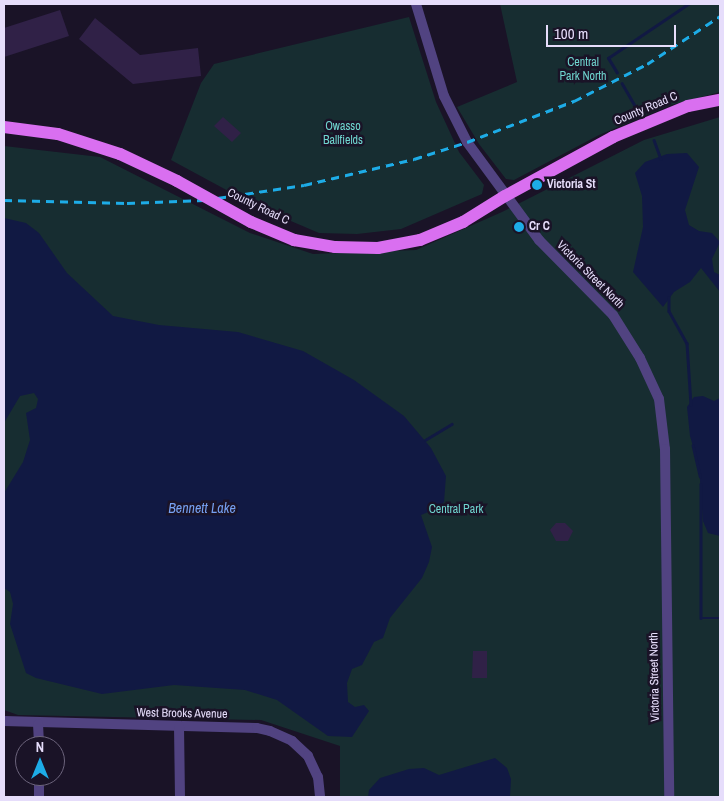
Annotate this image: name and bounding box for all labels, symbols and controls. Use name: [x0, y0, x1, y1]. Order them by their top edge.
scale bar: [549, 15, 679, 47]
text: 100 m: [554, 23, 588, 44]
park label: Central Park North: [559, 56, 607, 84]
street label: County Road C: [612, 89, 680, 129]
park label: Owasso Ballfields: [323, 120, 363, 148]
place label: Victoria St: [547, 178, 596, 192]
marker: Victoria St: [531, 179, 543, 191]
street label: County Road C: [225, 186, 291, 228]
place label: Cr C: [529, 220, 550, 234]
marker: Cr C: [513, 221, 525, 233]
street label: Victoria Street North: [553, 238, 627, 312]
water label: Bennett Lake: [168, 500, 236, 516]
park label: Central Park: [429, 503, 483, 517]
street label: Victoria Street North: [647, 632, 663, 722]
street label: West Brooks Avenue: [136, 706, 228, 722]
north arrow: [15, 736, 65, 786]
text: N: [36, 738, 44, 756]

